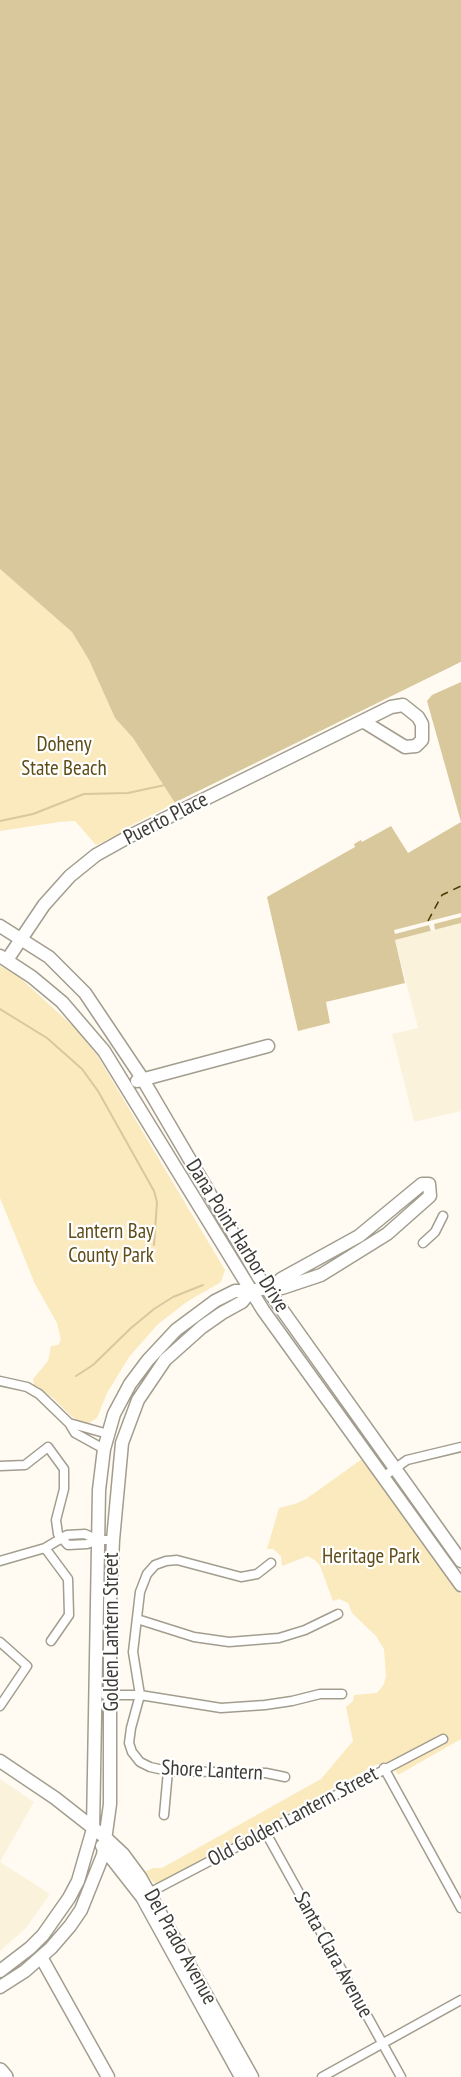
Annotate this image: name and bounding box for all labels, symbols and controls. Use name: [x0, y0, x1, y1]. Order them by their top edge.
park label: Doheny State Beach: [21, 732, 107, 782]
street label: Puerto Place: [120, 787, 212, 851]
street label: Dana Point Harbor Drive: [180, 1155, 294, 1317]
park label: Lantern Bay County Park: [68, 1219, 154, 1269]
park label: Heritage Park: [322, 1544, 420, 1570]
street label: Golden Lantern Street: [99, 1553, 125, 1711]
street label: Shore Lantern: [161, 1756, 263, 1786]
street label: Old Golden Lantern Street: [204, 1762, 382, 1872]
street label: Del Prado Avenue: [138, 1885, 222, 2009]
street label: Santa Clara Avenue: [288, 1888, 378, 2022]

